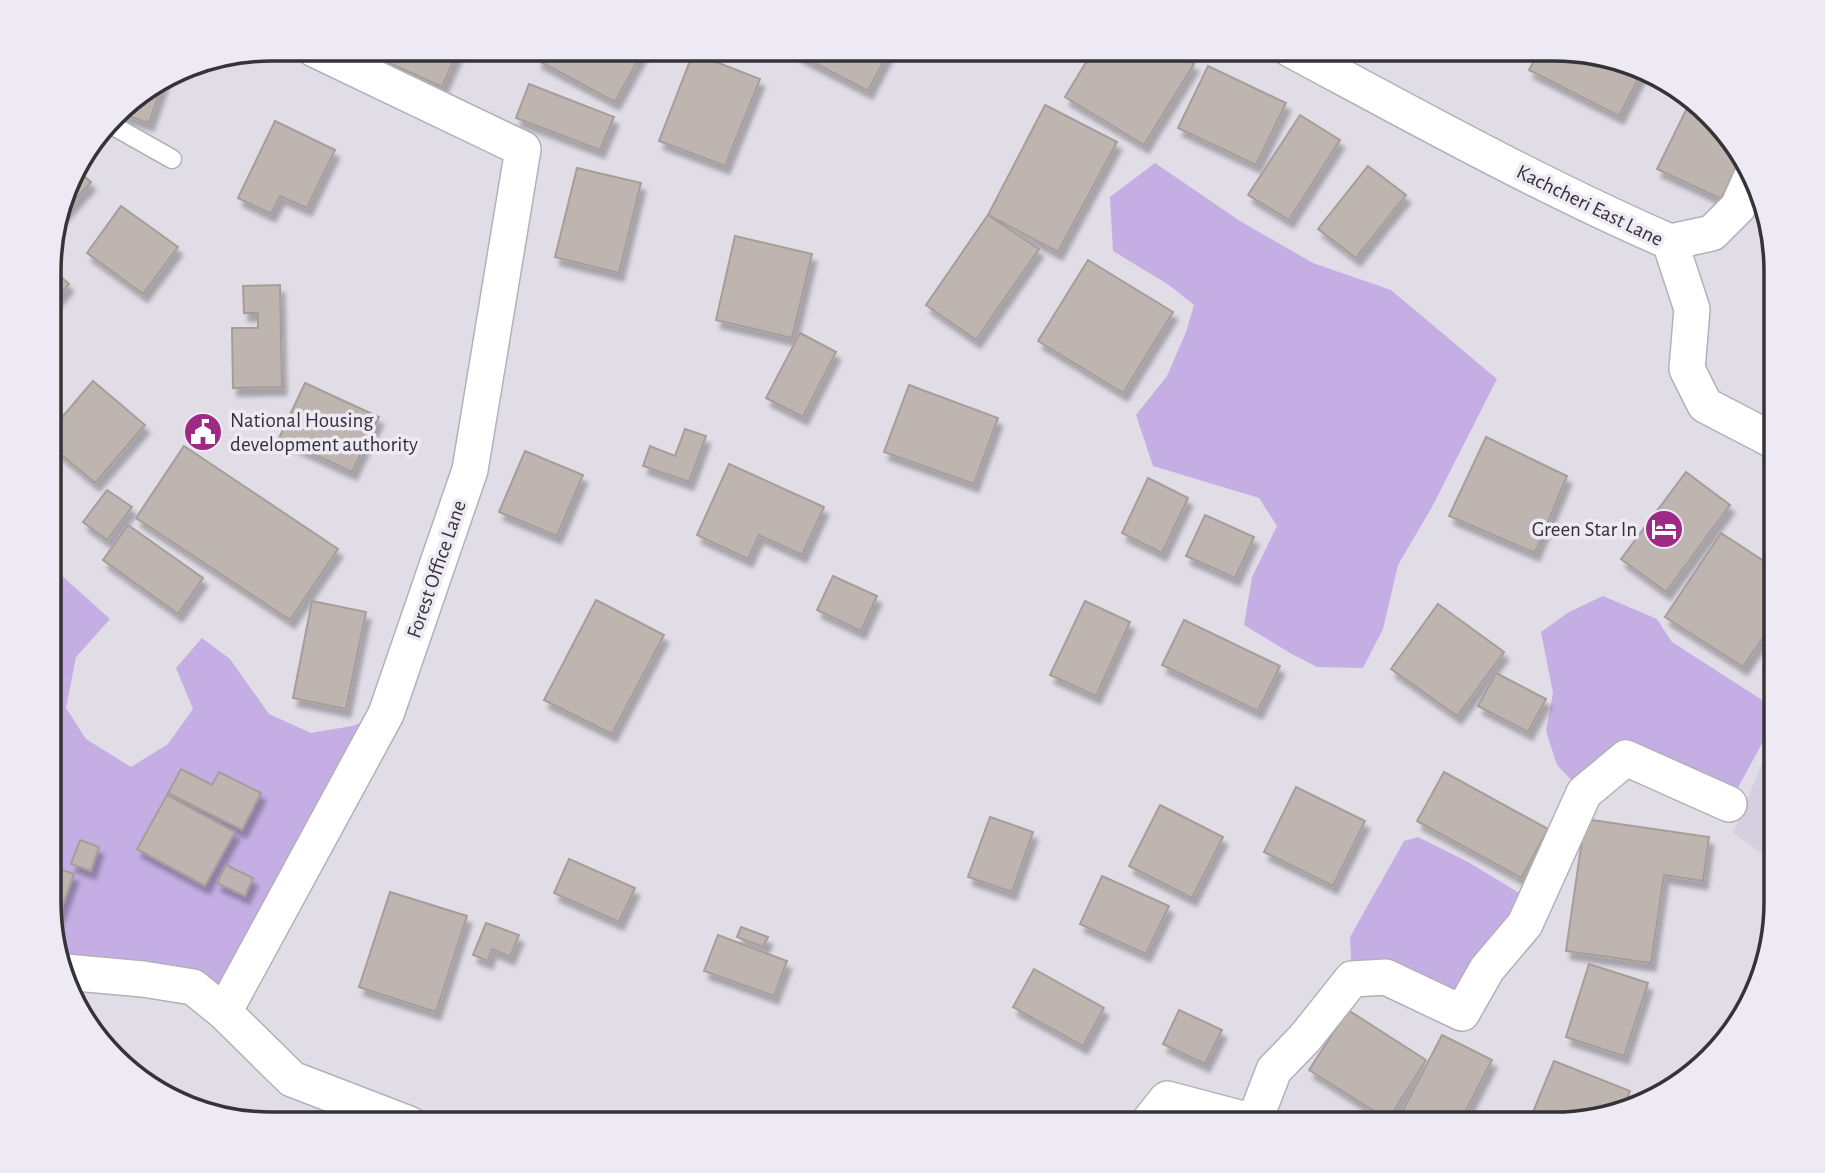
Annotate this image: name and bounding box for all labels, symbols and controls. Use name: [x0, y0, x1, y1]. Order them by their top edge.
street label: Kachcheri East Lane: [1513, 161, 1666, 250]
place label: National Housing development authority: [230, 410, 418, 455]
public building icon: National Housing development authority: [182, 411, 224, 453]
street label: Forest Office Lane: [403, 498, 470, 641]
hotel icon: Green Star In: [1643, 508, 1685, 550]
place label: Green Star In: [1532, 519, 1637, 540]

